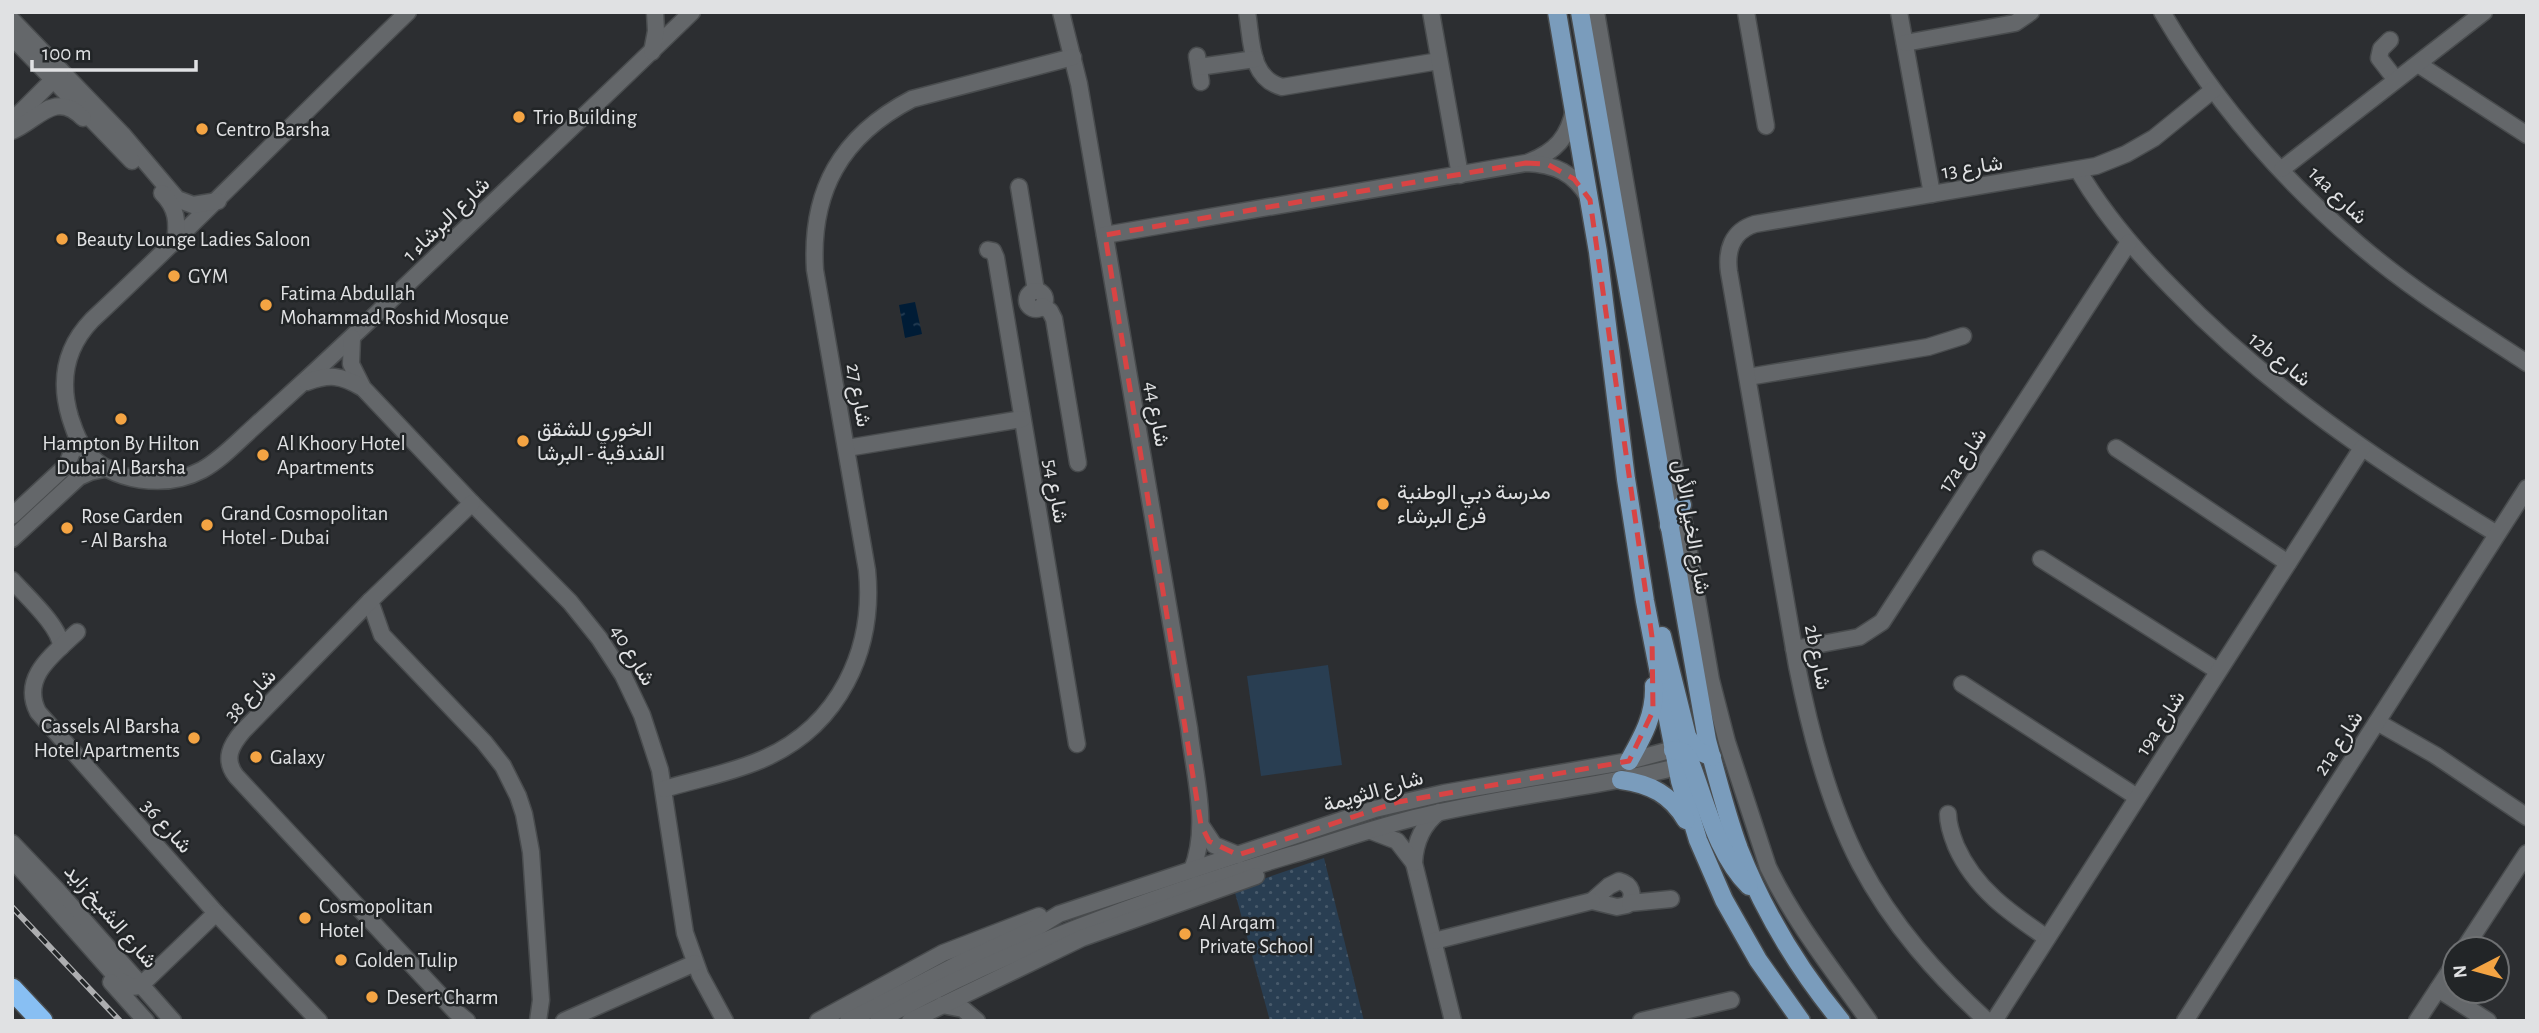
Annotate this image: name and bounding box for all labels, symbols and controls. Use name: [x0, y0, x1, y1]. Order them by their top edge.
scale bar: [32, 28, 196, 72]
text: 100 m: [42, 43, 92, 64]
place label: Trio Building: [533, 107, 638, 128]
marker: Trio Building: [511, 109, 527, 125]
place label: Centro Barsha: [216, 119, 330, 140]
marker: Centro Barsha: [194, 121, 210, 137]
street label: شارع 13: [1940, 152, 2005, 186]
street label: 14a شارع: [2302, 163, 2371, 230]
street label: شارع البرشاء 1: [399, 173, 496, 268]
place label: Beauty Lounge Ladies Saloon: [76, 229, 311, 250]
marker: Beauty Lounge Ladies Saloon: [54, 231, 70, 247]
place label: GYM: [188, 266, 228, 287]
marker: GYM: [166, 268, 182, 284]
place label: Fatima Abdullah Mohammad Roshid Mosque: [280, 283, 509, 328]
marker: Fatima Abdullah Mohammad Roshid Mosque: [258, 297, 274, 313]
street label: 12b شارع: [2243, 328, 2315, 393]
street label: شارع 27: [840, 362, 874, 429]
street label: شارع 44: [1137, 380, 1173, 449]
marker: Hampton By Hilton Dubai Al Barsha: [113, 411, 129, 427]
place label: الخوري للشقق الفندقية - البرشا: [537, 419, 665, 466]
street label: 17a شارع: [1934, 425, 1993, 498]
place label: Hampton By Hilton Dubai Al Barsha: [42, 433, 200, 478]
place label: Al Khoory Hotel Apartments: [277, 433, 406, 478]
marker: الخوري للشقق الفندقية - البرشا: [515, 433, 531, 449]
marker: Al Khoory Hotel Apartments: [255, 447, 271, 463]
street label: شارع 54: [1037, 457, 1071, 525]
street label: شارع الخيل الأول: [1666, 458, 1716, 597]
place label: مدرسة دبي الوطنية فرع البرشاء: [1397, 482, 1551, 530]
marker: مدرسة دبي الوطنية فرع البرشاء: [1375, 496, 1391, 512]
place label: Grand Cosmopolitan Hotel - Dubai: [221, 503, 388, 548]
place label: Rose Garden - Al Barsha: [81, 506, 183, 551]
marker: Grand Cosmopolitan Hotel - Dubai: [199, 517, 215, 533]
marker: Rose Garden - Al Barsha: [59, 520, 75, 536]
street label: شارع 40: [604, 621, 659, 691]
street label: 2b شارع: [1798, 623, 1834, 692]
street label: شارع 38: [220, 665, 282, 728]
street label: 19a شارع: [2132, 687, 2191, 761]
street label: 21a شارع: [2310, 707, 2369, 781]
place label: Cassels Al Barsha Hotel Apartments: [34, 716, 180, 761]
marker: Cassels Al Barsha Hotel Apartments: [186, 730, 202, 746]
place label: Galaxy: [270, 747, 325, 768]
marker: Galaxy: [248, 749, 264, 765]
street label: شارع الثويمة: [1321, 767, 1426, 819]
street label: شارع 36: [135, 795, 196, 859]
street label: شارع الشيخ زايد: [58, 861, 161, 974]
place label: Cosmopolitan Hotel: [319, 896, 433, 941]
marker: Cosmopolitan Hotel: [297, 910, 313, 926]
place label: Al Arqam Private School: [1199, 912, 1314, 957]
marker: Al Arqam Private School: [1177, 926, 1193, 942]
north arrow: [2441, 935, 2511, 1005]
place label: Golden Tulip: [355, 950, 458, 971]
marker: Golden Tulip: [333, 952, 349, 968]
text: N: [2450, 964, 2471, 979]
place label: Desert Charm: [386, 987, 499, 1008]
marker: Desert Charm: [364, 989, 380, 1005]

